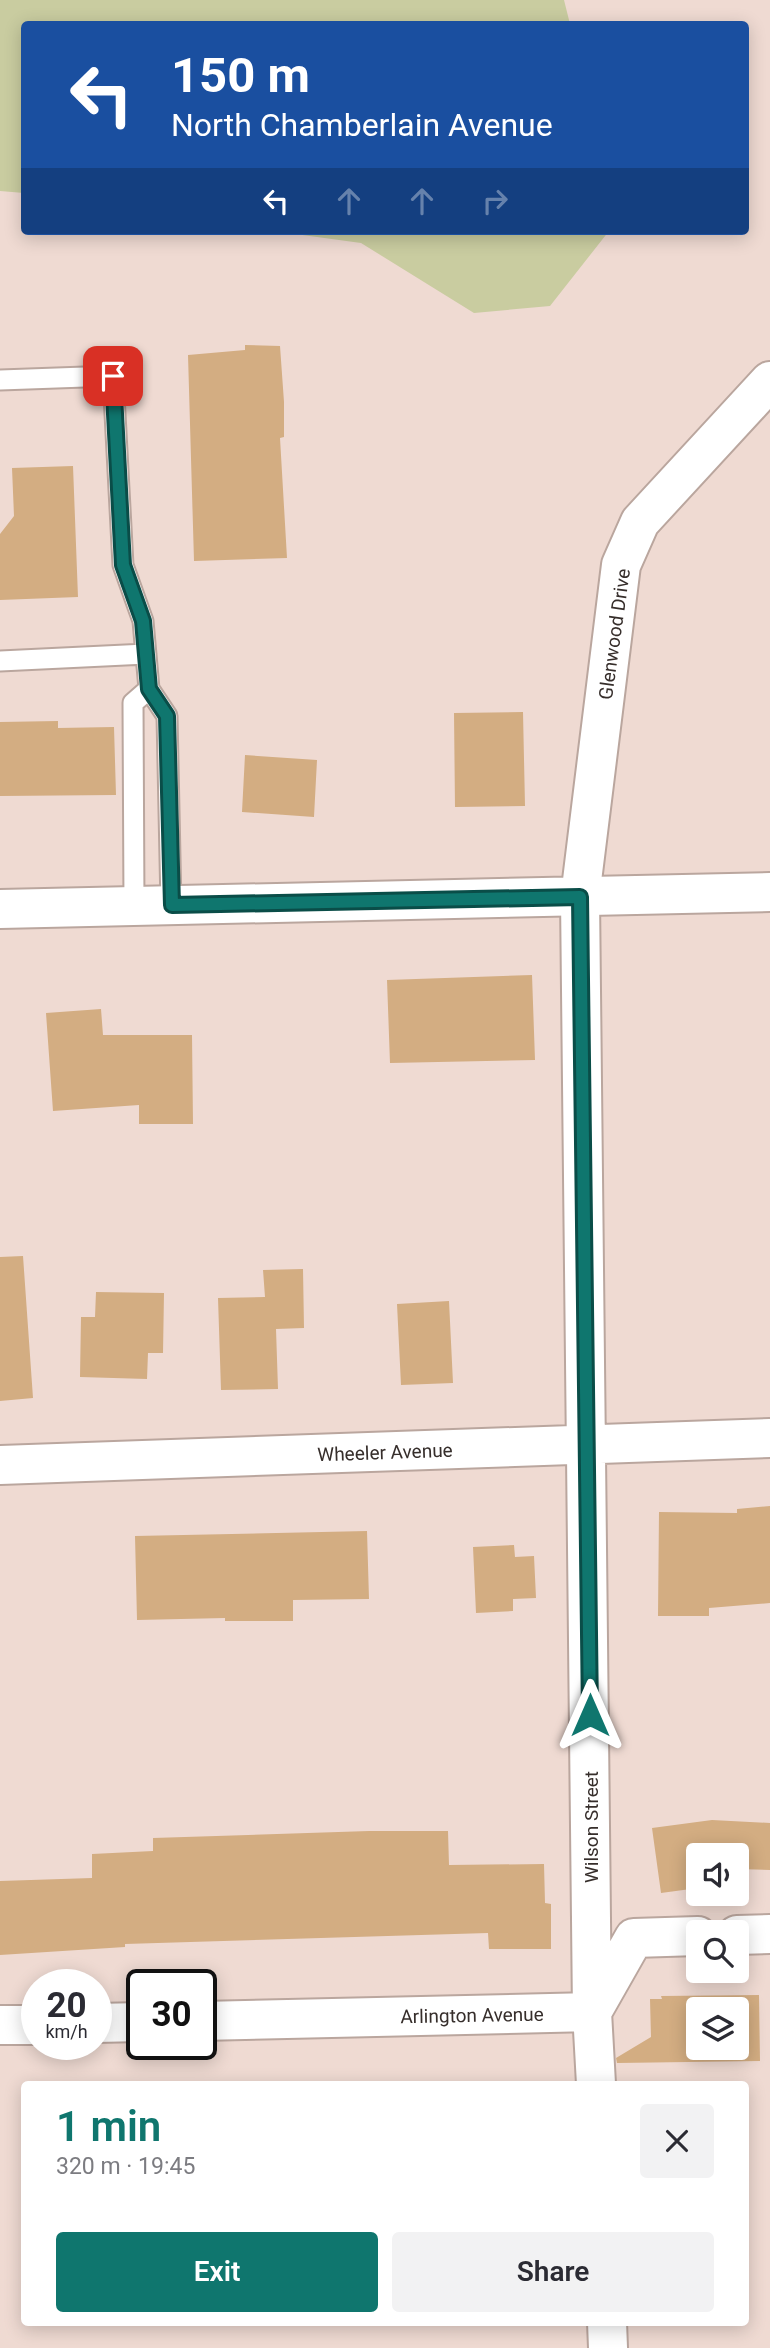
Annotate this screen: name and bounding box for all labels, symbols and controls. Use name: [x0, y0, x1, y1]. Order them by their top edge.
text: 150 m: [171, 47, 310, 104]
icon: left: [56, 49, 147, 140]
text: North Chamberlain Avenue: [171, 106, 553, 144]
icon: left: [257, 182, 295, 220]
icon: ahead: [330, 182, 368, 220]
icon: ahead: [403, 182, 441, 220]
icon: right: [476, 182, 514, 220]
pin: [83, 346, 143, 406]
icon: arrive: [94, 357, 132, 395]
street label: Glenwood Drive: [594, 567, 635, 701]
street label: Wheeler Avenue: [317, 1439, 453, 1466]
position arrow: [553, 1678, 627, 1752]
street label: Wilson Street: [580, 1771, 603, 1883]
map controls: [686, 1843, 749, 2060]
button: sound: [686, 1843, 749, 1906]
button: search: [686, 1920, 749, 1983]
speed limit sign: 30: [126, 1969, 217, 2060]
text: 20: [46, 1985, 87, 2026]
button: layers: [686, 1997, 749, 2060]
street label: Arlington Avenue: [400, 2003, 544, 2028]
text: km/h: [45, 2021, 88, 2042]
text: 1 min: [56, 2102, 161, 2151]
button: close: [640, 2104, 714, 2178]
text: 320 m · 19:45: [56, 2153, 195, 2180]
button: Exit: [56, 2232, 378, 2312]
button: Share: [392, 2232, 714, 2312]

